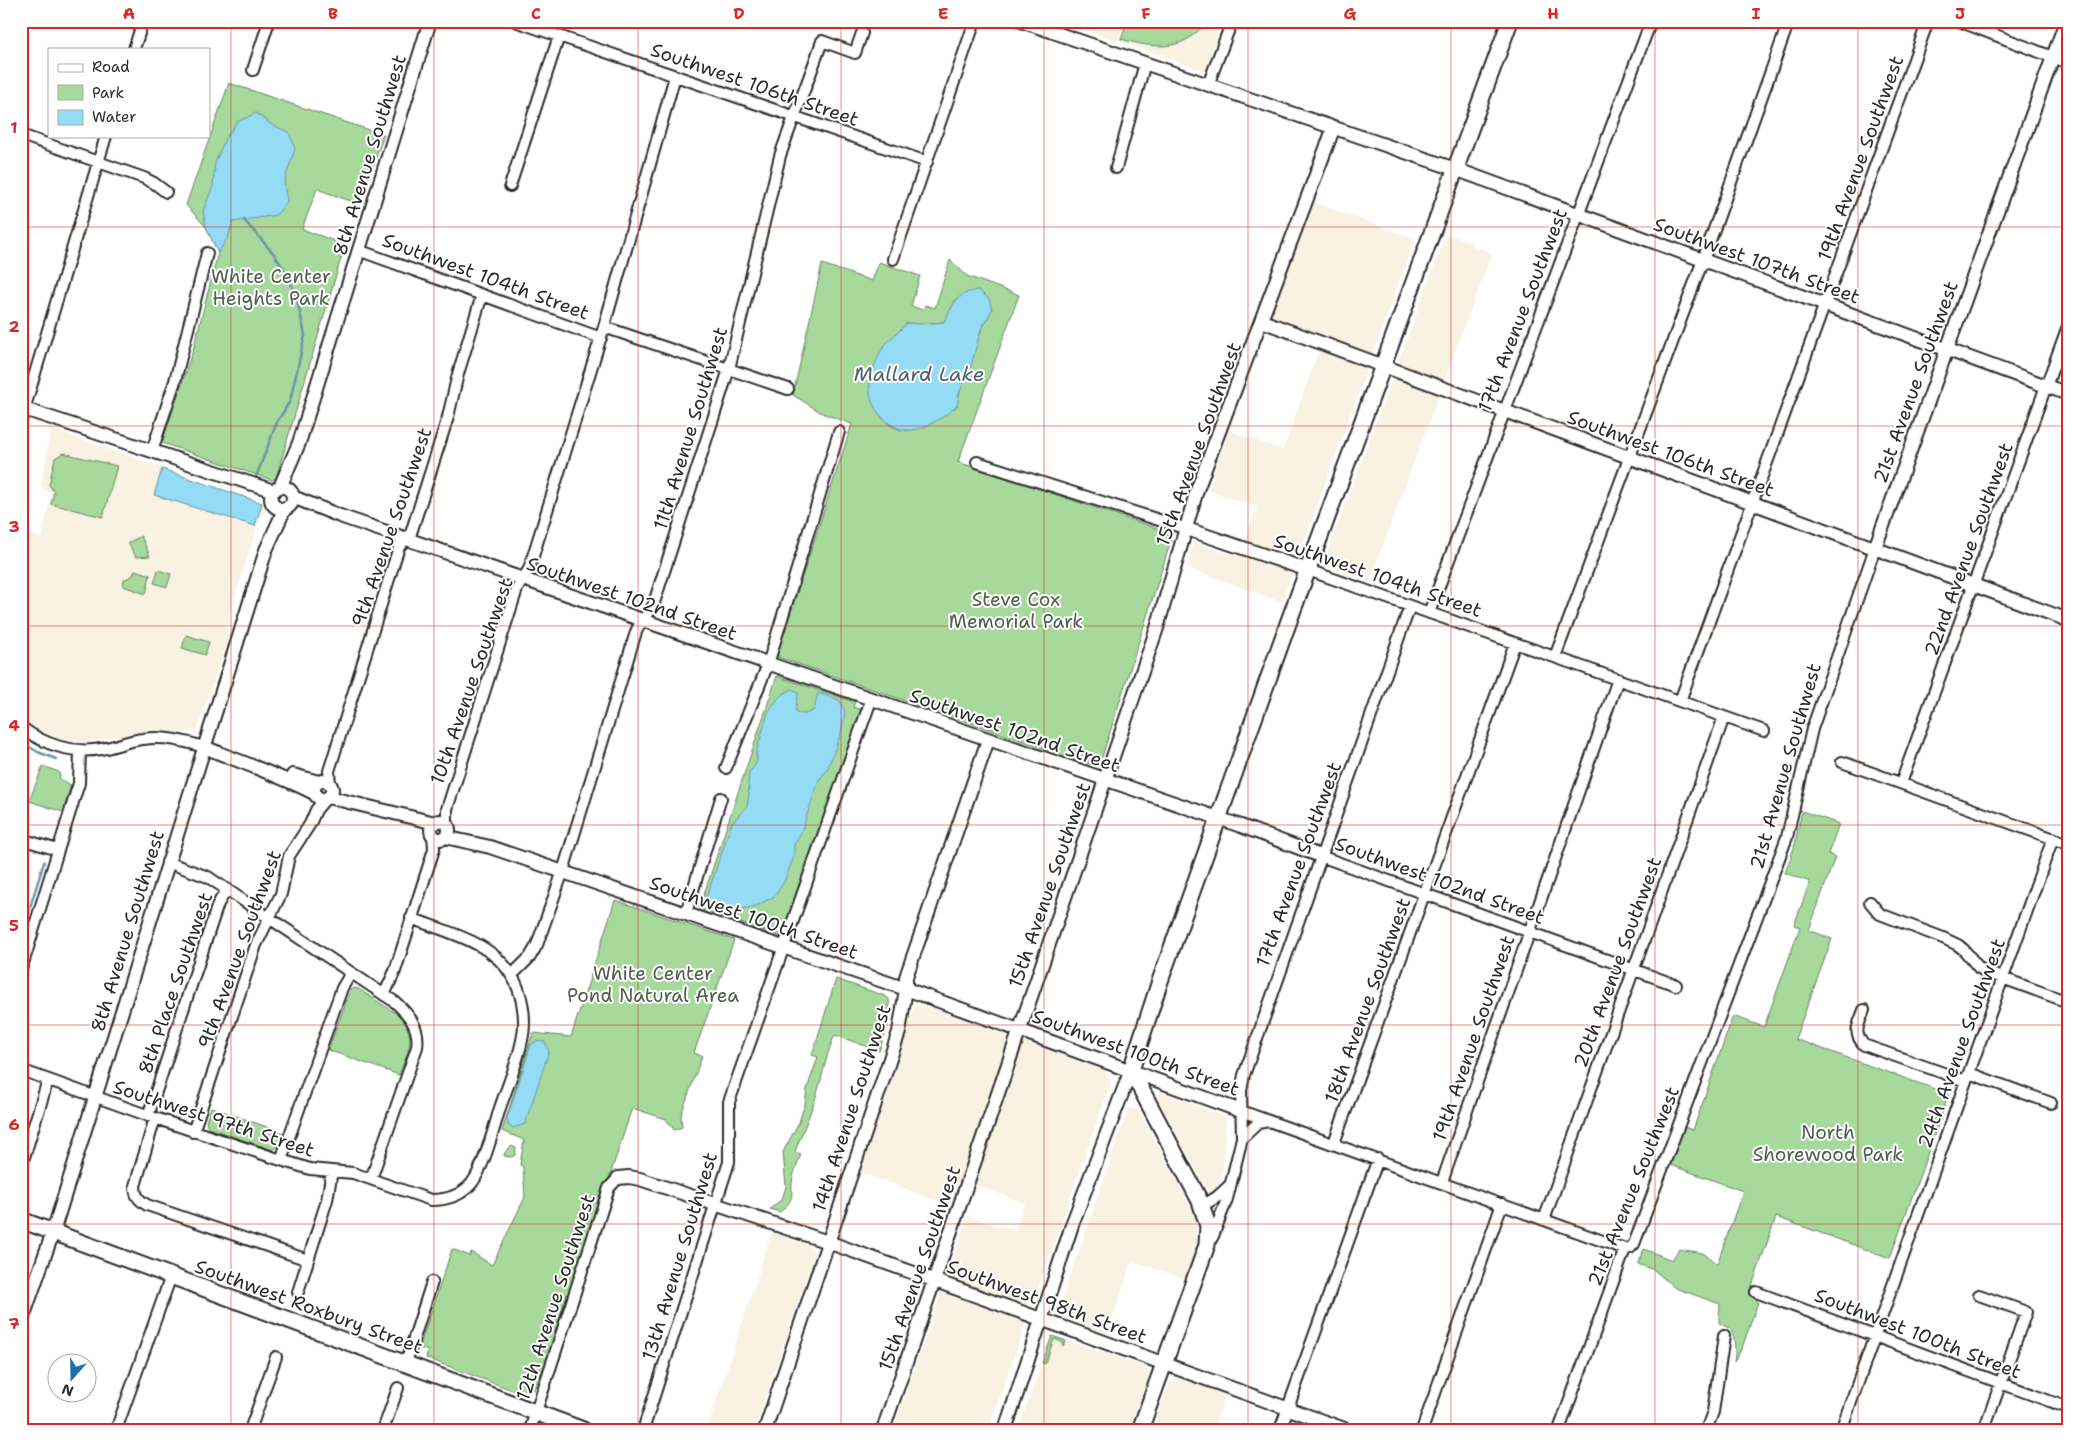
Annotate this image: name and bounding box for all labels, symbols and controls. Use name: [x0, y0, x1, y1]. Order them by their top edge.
text: A: [123, 3, 135, 24]
text: B: [328, 3, 338, 24]
text: C: [531, 3, 541, 24]
text: D: [733, 3, 745, 24]
text: E: [938, 3, 948, 24]
text: F: [1141, 3, 1151, 24]
text: G: [1344, 3, 1357, 24]
text: H: [1547, 3, 1559, 24]
text: I: [1752, 3, 1761, 24]
text: J: [1955, 3, 1965, 24]
street label: Southwest 106th Street: [648, 37, 862, 132]
legend: [48, 48, 210, 138]
street label: 8th Avenue Southwest: [327, 52, 412, 259]
street label: 19th Avenue Southwest: [1812, 52, 1909, 264]
text: Road: [92, 57, 130, 77]
text: Park: [92, 83, 124, 103]
text: Water: [92, 107, 136, 127]
text: 1: [10, 117, 18, 138]
street label: 17th Avenue Southwest: [1472, 205, 1573, 415]
street label: Southwest 107th Street: [1650, 212, 1863, 309]
street label: Southwest 104th Street: [379, 227, 593, 326]
park label: White Center Heights Park: [211, 264, 331, 311]
street label: 21st Avenue Southwest: [1867, 278, 1964, 487]
text: 2: [8, 316, 20, 337]
street label: 11th Avenue Southwest: [648, 324, 733, 533]
street label: 15th Avenue Southwest: [1150, 339, 1247, 550]
water label: Mallard Lake: [854, 361, 984, 387]
street label: Southwest 106th Street: [1564, 404, 1778, 503]
street label: 9th Avenue Southwest: [346, 424, 437, 630]
street label: 22nd Avenue Southwest: [1918, 439, 2019, 659]
text: 3: [8, 516, 20, 537]
street label: Southwest 104th Street: [1271, 528, 1485, 623]
street label: Southwest 102nd Street: [523, 551, 740, 646]
street label: 10th Avenue Southwest: [424, 575, 519, 788]
park label: Steve Cox Memorial Park: [949, 587, 1083, 634]
street label: 21st Avenue Southwest: [1744, 660, 1827, 872]
street label: Southwest 102nd Street: [906, 683, 1123, 778]
text: 4: [8, 715, 20, 736]
street label: 17th Avenue Southwest: [1250, 758, 1347, 970]
street label: 15th Avenue Southwest: [1003, 779, 1096, 991]
street label: 8th Avenue Southwest: [85, 828, 170, 1035]
street label: Southwest 102nd Street: [1332, 831, 1548, 930]
street label: 9th Avenue Southwest: [192, 847, 287, 1052]
street label: 20th Avenue Southwest: [1568, 854, 1667, 1071]
street label: Southwest 100th Street: [646, 870, 861, 965]
street label: 8th Place Southwest: [133, 889, 218, 1077]
street label: 18th Avenue Southwest: [1319, 894, 1416, 1106]
text: 5: [9, 915, 19, 936]
street label: 19th Avenue Southwest: [1426, 932, 1520, 1144]
street label: 24th Avenue Southwest: [1912, 935, 2011, 1151]
park label: White Center Pond Natural Area: [567, 961, 739, 1008]
street label: 14th Avenue Southwest: [806, 1001, 897, 1215]
street label: Southwest 100th Street: [1029, 1003, 1243, 1102]
street label: Southwest 97th Street: [110, 1074, 318, 1163]
street label: 21st Avenue Southwest: [1582, 1083, 1685, 1290]
text: 6: [8, 1114, 20, 1135]
park label: North Shorewood Park: [1753, 1120, 1903, 1167]
street label: 13th Avenue Southwest: [636, 1149, 723, 1363]
street label: 15th Avenue Southwest: [873, 1162, 966, 1374]
street label: 12th Avenue Southwest: [510, 1191, 601, 1404]
street label: Southwest Roxbury Street: [191, 1254, 426, 1359]
street label: Southwest 98th Street: [943, 1254, 1150, 1349]
street label: Southwest 100th Street: [1811, 1283, 2024, 1384]
text: 7: [8, 1313, 20, 1334]
north arrow: [48, 1354, 98, 1404]
text: N: [59, 1380, 76, 1401]

